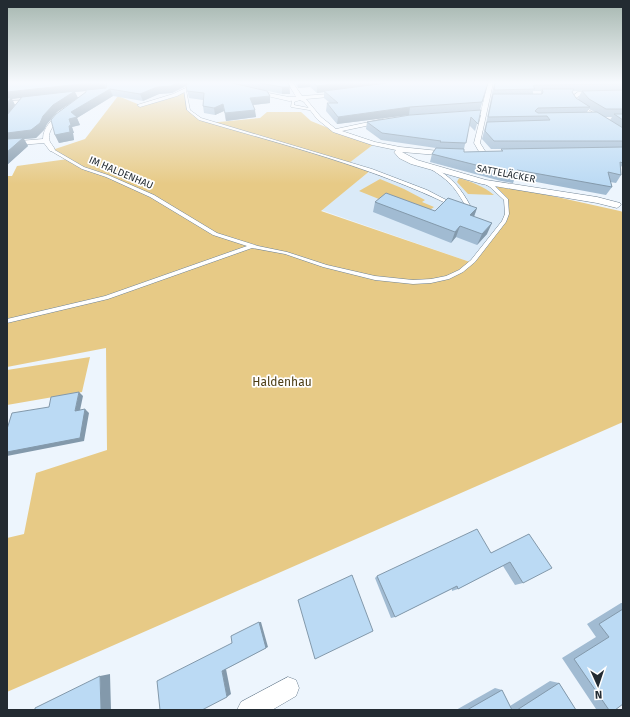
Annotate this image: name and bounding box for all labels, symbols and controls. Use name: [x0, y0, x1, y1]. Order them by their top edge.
street label: IM HALDENHAU: [87, 154, 155, 192]
street label: SATTELÄCKER: [475, 160, 537, 186]
park label: Haldenhau: [252, 375, 312, 389]
north arrow: [578, 665, 618, 705]
text: N: [595, 688, 602, 701]

